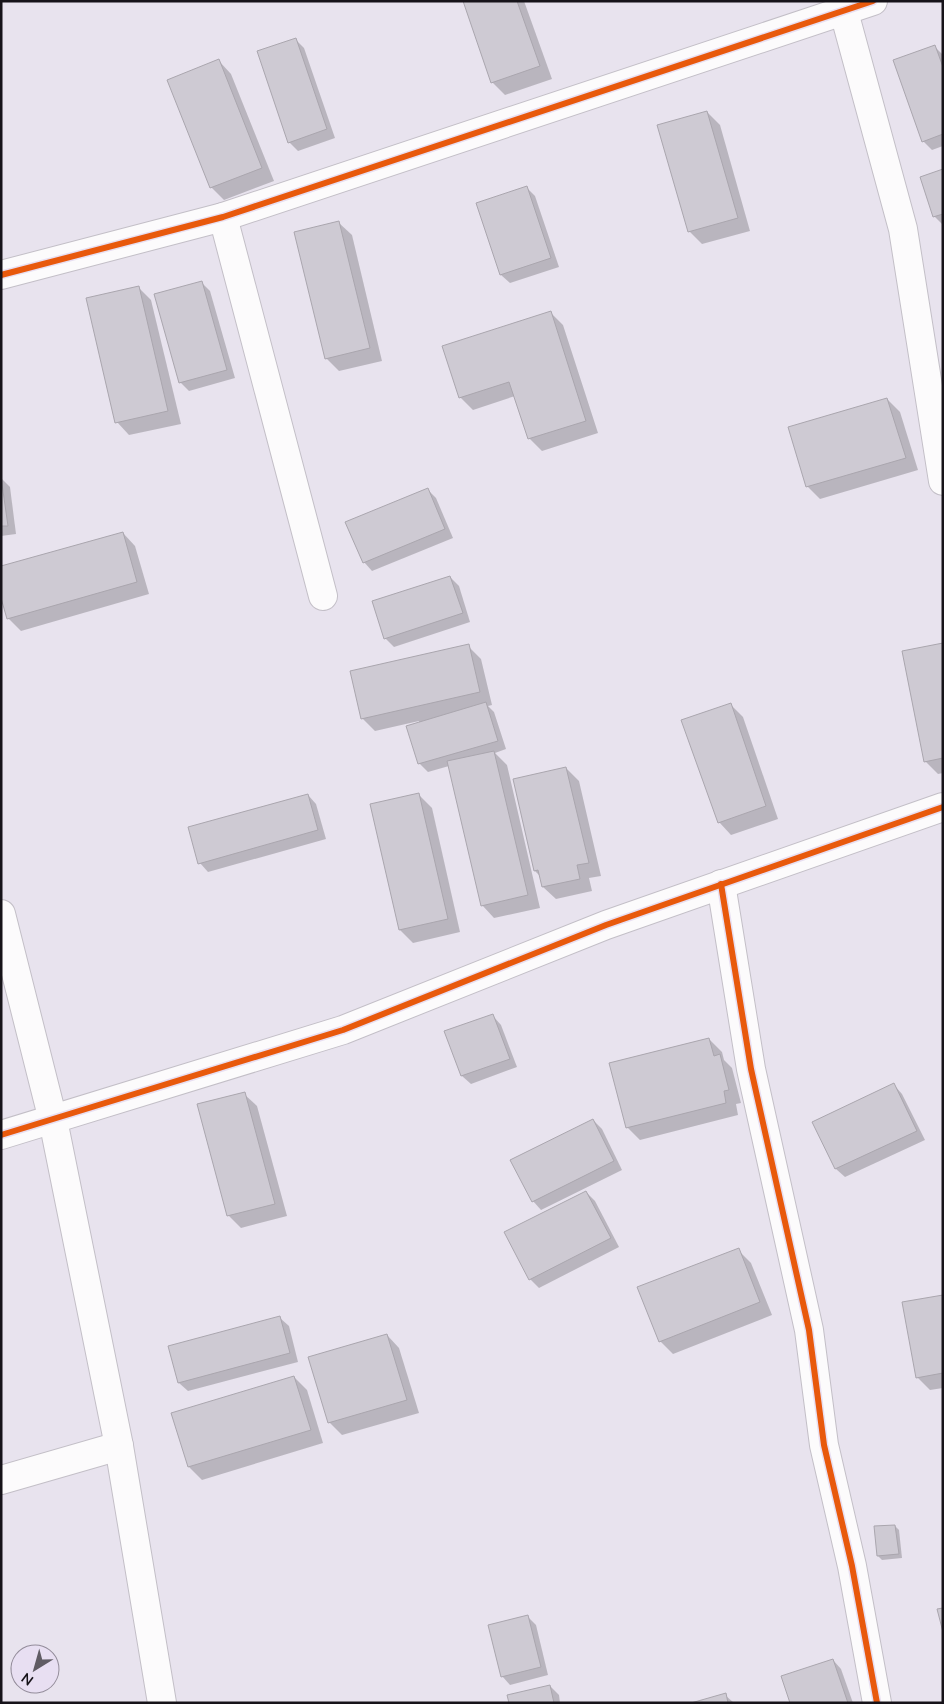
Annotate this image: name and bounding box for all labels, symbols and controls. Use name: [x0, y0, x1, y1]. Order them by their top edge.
north arrow: [10, 1644, 60, 1694]
text: N: [18, 1669, 37, 1690]

